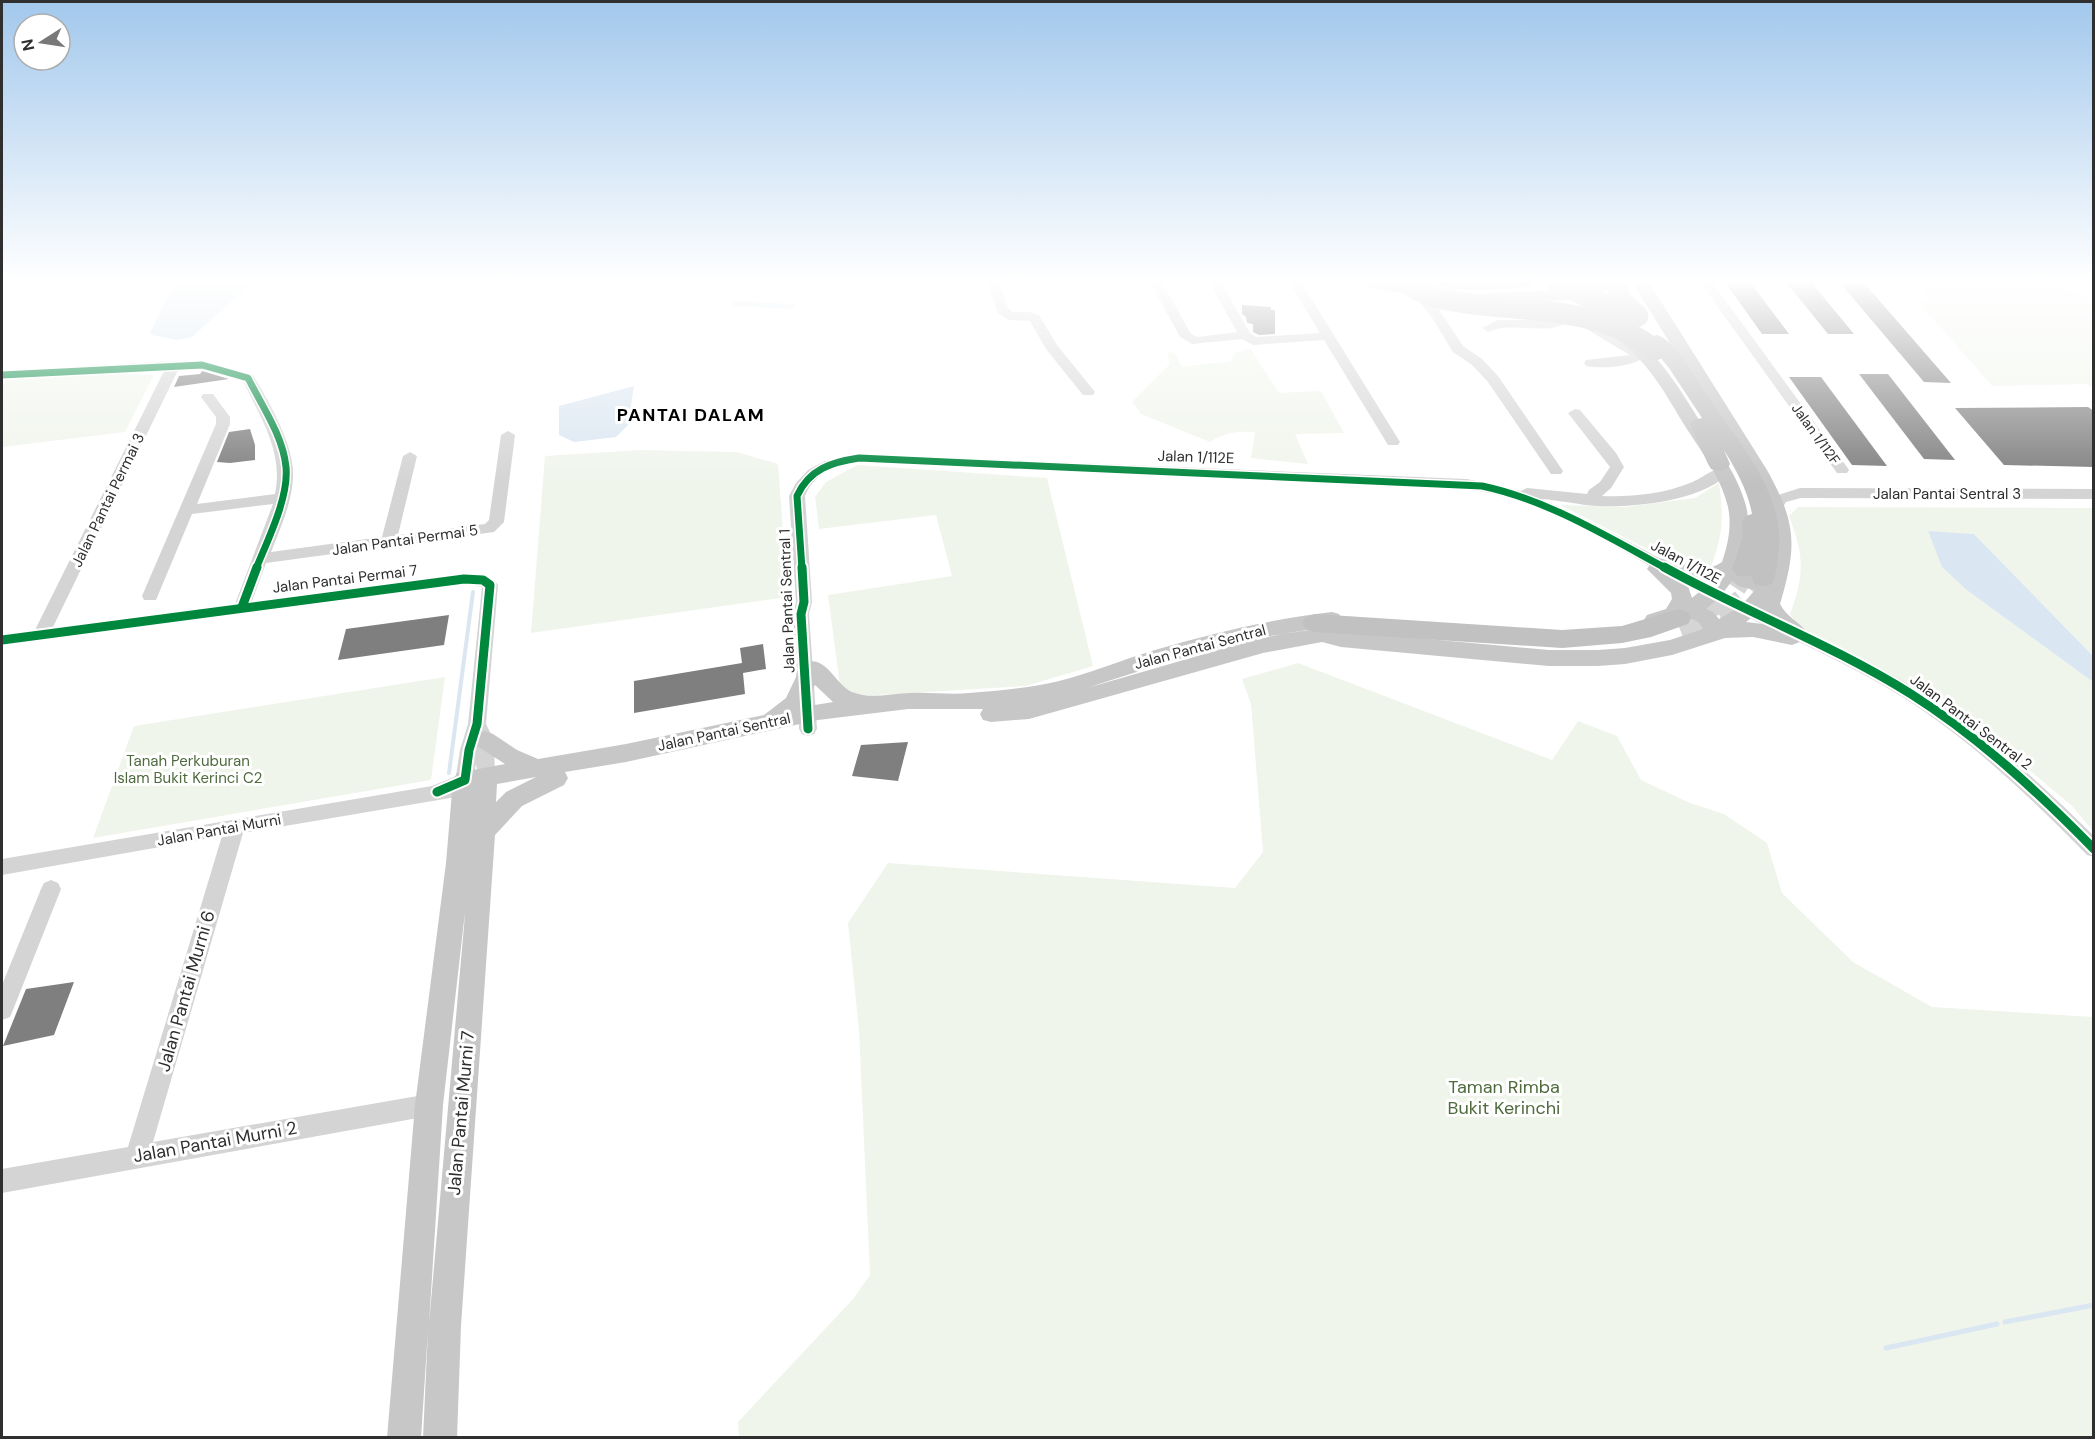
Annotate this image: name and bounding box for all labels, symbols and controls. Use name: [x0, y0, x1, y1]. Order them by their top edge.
north arrow: [12, 12, 72, 72]
text: N: [16, 37, 39, 53]
street label: Jalan 1/112F: [1788, 400, 1845, 469]
district label: PANTAI DALAM: [617, 403, 765, 427]
street label: Jalan Pantai Permai 3: [67, 430, 149, 570]
street label: Jalan 1/112E: [1157, 446, 1235, 468]
street label: Jalan Pantai Sentral 3: [1873, 484, 2021, 504]
street label: Jalan Pantai Permai 5: [331, 520, 479, 560]
street label: Jalan Pantai Sentral 1: [774, 529, 800, 673]
street label: Jalan 1/112E: [1647, 535, 1725, 589]
street label: Jalan Pantai Permai 7: [271, 560, 419, 598]
street label: Jalan Pantai Sentral: [1132, 620, 1268, 674]
street label: Jalan Pantai Sentral 2: [1906, 669, 2036, 775]
street label: Jalan Pantai Sentral: [656, 708, 792, 756]
park label: Tanah Perkuburan Islam Bukit Kerinci C2: [114, 751, 262, 788]
street label: Jalan Pantai Murni: [155, 809, 283, 851]
street label: Jalan Pantai Murni 6: [151, 908, 221, 1074]
street label: Jalan Pantai Murni 7: [442, 1030, 480, 1196]
park label: Taman Rimba Bukit Kerinchi: [1448, 1075, 1560, 1120]
street label: Jalan Pantai Murni 2: [131, 1116, 299, 1168]

